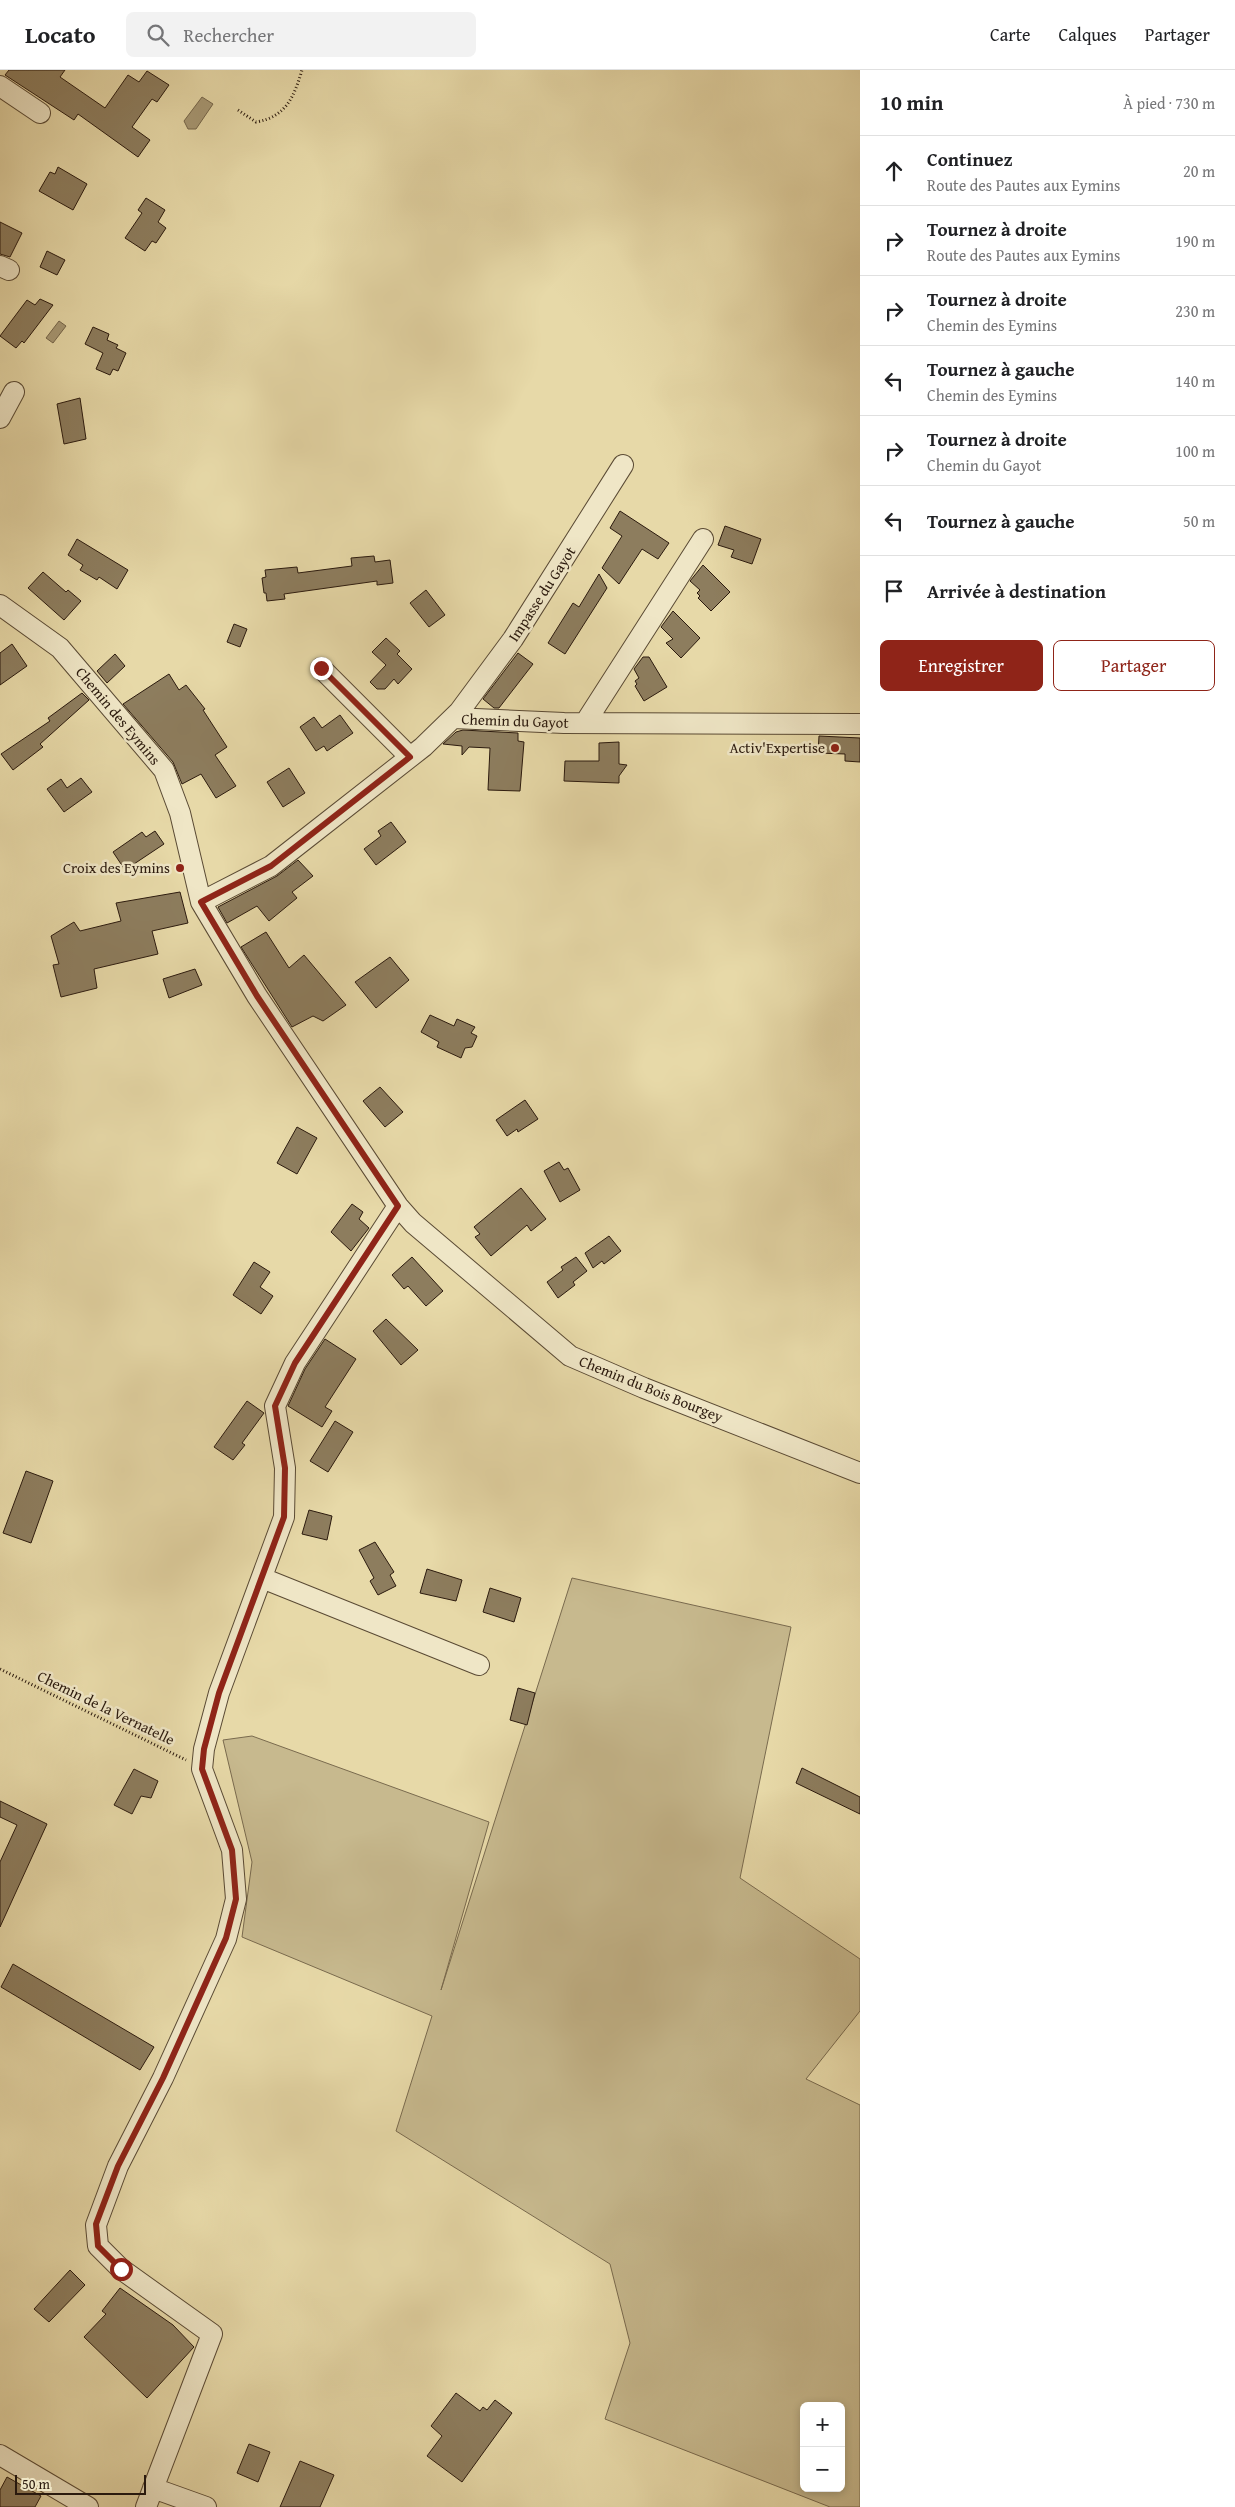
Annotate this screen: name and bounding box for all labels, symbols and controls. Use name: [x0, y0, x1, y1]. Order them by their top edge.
search box: [126, 12, 476, 57]
text: Locato: [25, 17, 96, 52]
icon: search: [144, 21, 172, 49]
text: Rechercher: [184, 21, 274, 49]
text: Carte: [990, 21, 1031, 48]
text: Calques: [1059, 21, 1117, 48]
text: Partager: [1145, 21, 1210, 48]
text: 10 min: [880, 87, 943, 118]
text: À pied · 730 m: [1123, 91, 1215, 115]
text: Continuez: [927, 145, 1013, 173]
icon: ahead: [880, 157, 908, 185]
text: 20 m: [1183, 159, 1215, 183]
text: Route des Pautes aux Eymins: [927, 173, 1120, 197]
text: Tournez à droite: [927, 215, 1067, 243]
icon: right: [880, 227, 908, 255]
text: 190 m: [1175, 229, 1215, 253]
text: Route des Pautes aux Eymins: [927, 243, 1120, 267]
text: Tournez à droite: [927, 285, 1067, 313]
icon: right: [880, 297, 908, 325]
text: 230 m: [1175, 299, 1215, 323]
text: Chemin des Eymins: [927, 313, 1057, 337]
text: Tournez à gauche: [927, 355, 1075, 383]
icon: left: [880, 367, 908, 395]
text: 140 m: [1175, 369, 1215, 393]
text: Chemin des Eymins: [927, 383, 1057, 407]
text: Tournez à droite: [927, 425, 1067, 453]
icon: right: [880, 437, 908, 465]
text: 100 m: [1175, 439, 1215, 463]
text: Chemin du Gayot: [927, 453, 1041, 477]
icon: left: [880, 507, 908, 535]
text: Tournez à gauche: [927, 507, 1075, 535]
text: 50 m: [1183, 509, 1215, 533]
street label: Impasse du Gayot: [503, 541, 581, 645]
icon: arrive: [880, 577, 908, 605]
text: Arrivée à destination: [927, 577, 1106, 605]
button: Enregistrer: [880, 640, 1043, 691]
button: Partager: [1053, 640, 1215, 691]
route end: [310, 657, 333, 680]
street label: Chemin des Eymins: [71, 662, 166, 769]
street label: Chemin du Gayot: [461, 708, 570, 733]
place label: Activ'Expertise: [729, 737, 825, 758]
marker: Activ'Expertise: [829, 742, 841, 754]
place label: Croix des Eymins: [63, 857, 170, 878]
marker: Croix des Eymins: [174, 862, 186, 874]
street label: Chemin du Bois Bourgey: [576, 1350, 727, 1427]
street label: Chemin de la Vernatelle: [34, 1665, 178, 1750]
route start: [110, 2258, 133, 2281]
map controls: [800, 2402, 845, 2492]
button: +: [800, 2402, 845, 2447]
button: −: [800, 2447, 845, 2492]
scale bar: [15, 2472, 146, 2495]
text: 50 m: [22, 2474, 50, 2494]

